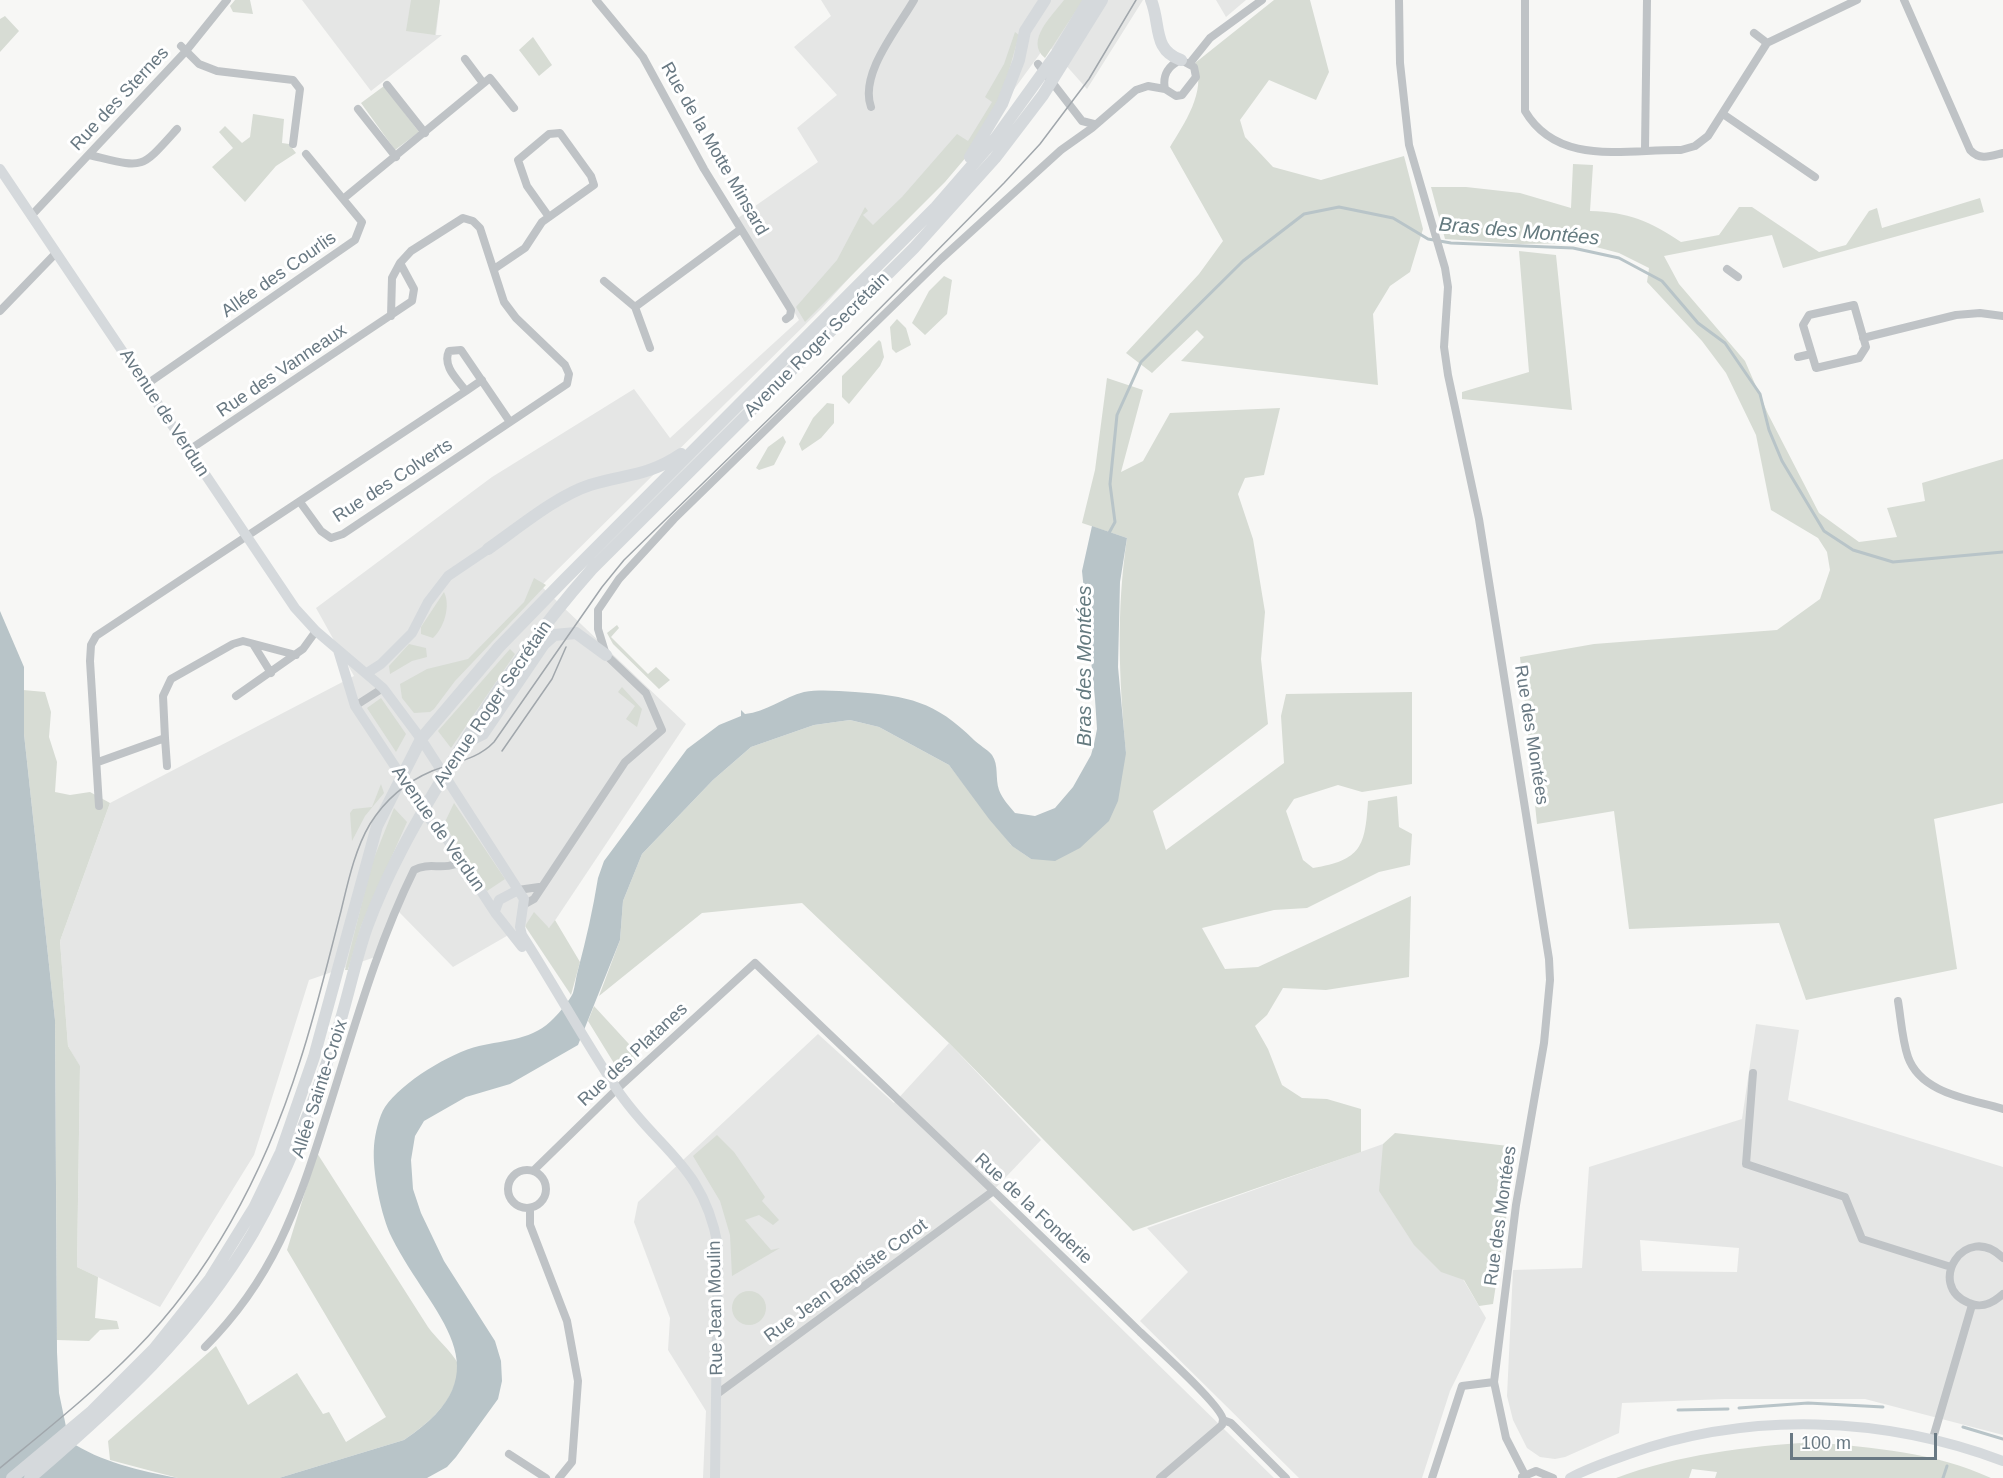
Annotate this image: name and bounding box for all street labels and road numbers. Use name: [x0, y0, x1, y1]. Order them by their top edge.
street label: Rue des Sternes: [66, 43, 174, 155]
street label: Rue de la Motte Minsard: [656, 59, 772, 239]
street label: Allée des Courlis: [217, 227, 341, 323]
street label: Avenue Roger Secrétain: [740, 268, 894, 422]
street label: Rue des Vanneaux: [213, 320, 351, 422]
street label: Avenue de Verdun: [115, 345, 213, 481]
street label: Rue des Colverts: [329, 434, 457, 528]
street label: Avenue Roger Secrétain: [429, 617, 557, 791]
street label: Rue des Montées: [1509, 664, 1553, 806]
street label: Avenue de Verdun: [387, 762, 489, 896]
street label: Rue des Platanes: [574, 999, 692, 1111]
street label: Allée Sainte-Croix: [287, 1017, 353, 1161]
street label: Rue des Montées: [1480, 1145, 1522, 1287]
street label: Rue de la Fonderie: [970, 1149, 1096, 1269]
street label: Rue Jean Baptiste Corot: [760, 1215, 932, 1347]
street label: Rue Jean Moulin: [704, 1240, 728, 1376]

